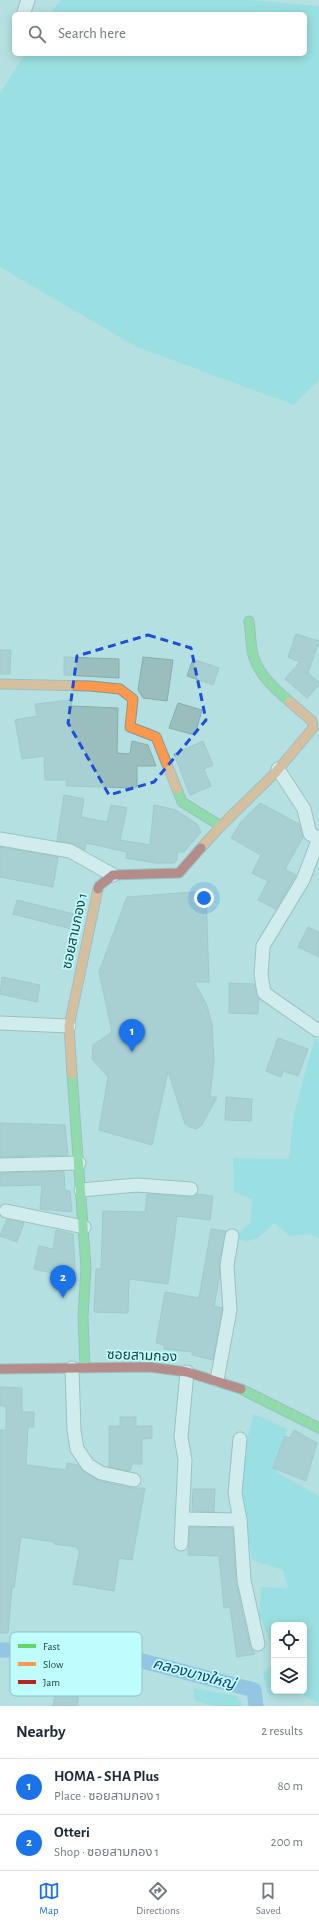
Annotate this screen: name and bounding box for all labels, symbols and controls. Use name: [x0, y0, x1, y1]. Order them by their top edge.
search box: [12, 12, 307, 56]
icon: search: [26, 23, 48, 45]
text: Search here: [58, 26, 126, 41]
your location: [194, 888, 214, 908]
street label: ซอยสามกอง 1: [60, 892, 90, 970]
pin: 1: [119, 1019, 145, 1052]
pin: 2: [50, 1265, 76, 1298]
street label: ซอยสามกอง: [107, 1348, 177, 1364]
map controls: [271, 1622, 307, 1694]
button: locate: [271, 1622, 307, 1658]
legend: [10, 1632, 142, 1696]
text: Fast: [43, 1641, 61, 1652]
water label: คลองบางใหญ่: [151, 1655, 239, 1693]
button: layers: [271, 1658, 307, 1694]
text: Slow: [43, 1659, 64, 1670]
text: Jam: [43, 1677, 60, 1688]
text: Nearby: [16, 1723, 66, 1740]
text: 2 results: [261, 1725, 303, 1738]
text: HOMA - SHA Plus: [54, 1769, 159, 1784]
text: 1: [27, 1780, 31, 1793]
text: 80 m: [277, 1780, 303, 1793]
text: Place · ซอยสามกอง 1: [54, 1790, 160, 1803]
text: Otteri: [54, 1825, 90, 1840]
text: 2: [26, 1836, 32, 1849]
text: 200 m: [271, 1836, 303, 1849]
text: Shop · ซอยสามกอง 1: [54, 1846, 159, 1859]
tab: Map: [38, 1880, 60, 1917]
tab: Directions: [136, 1880, 180, 1917]
tab: Saved: [256, 1880, 281, 1917]

